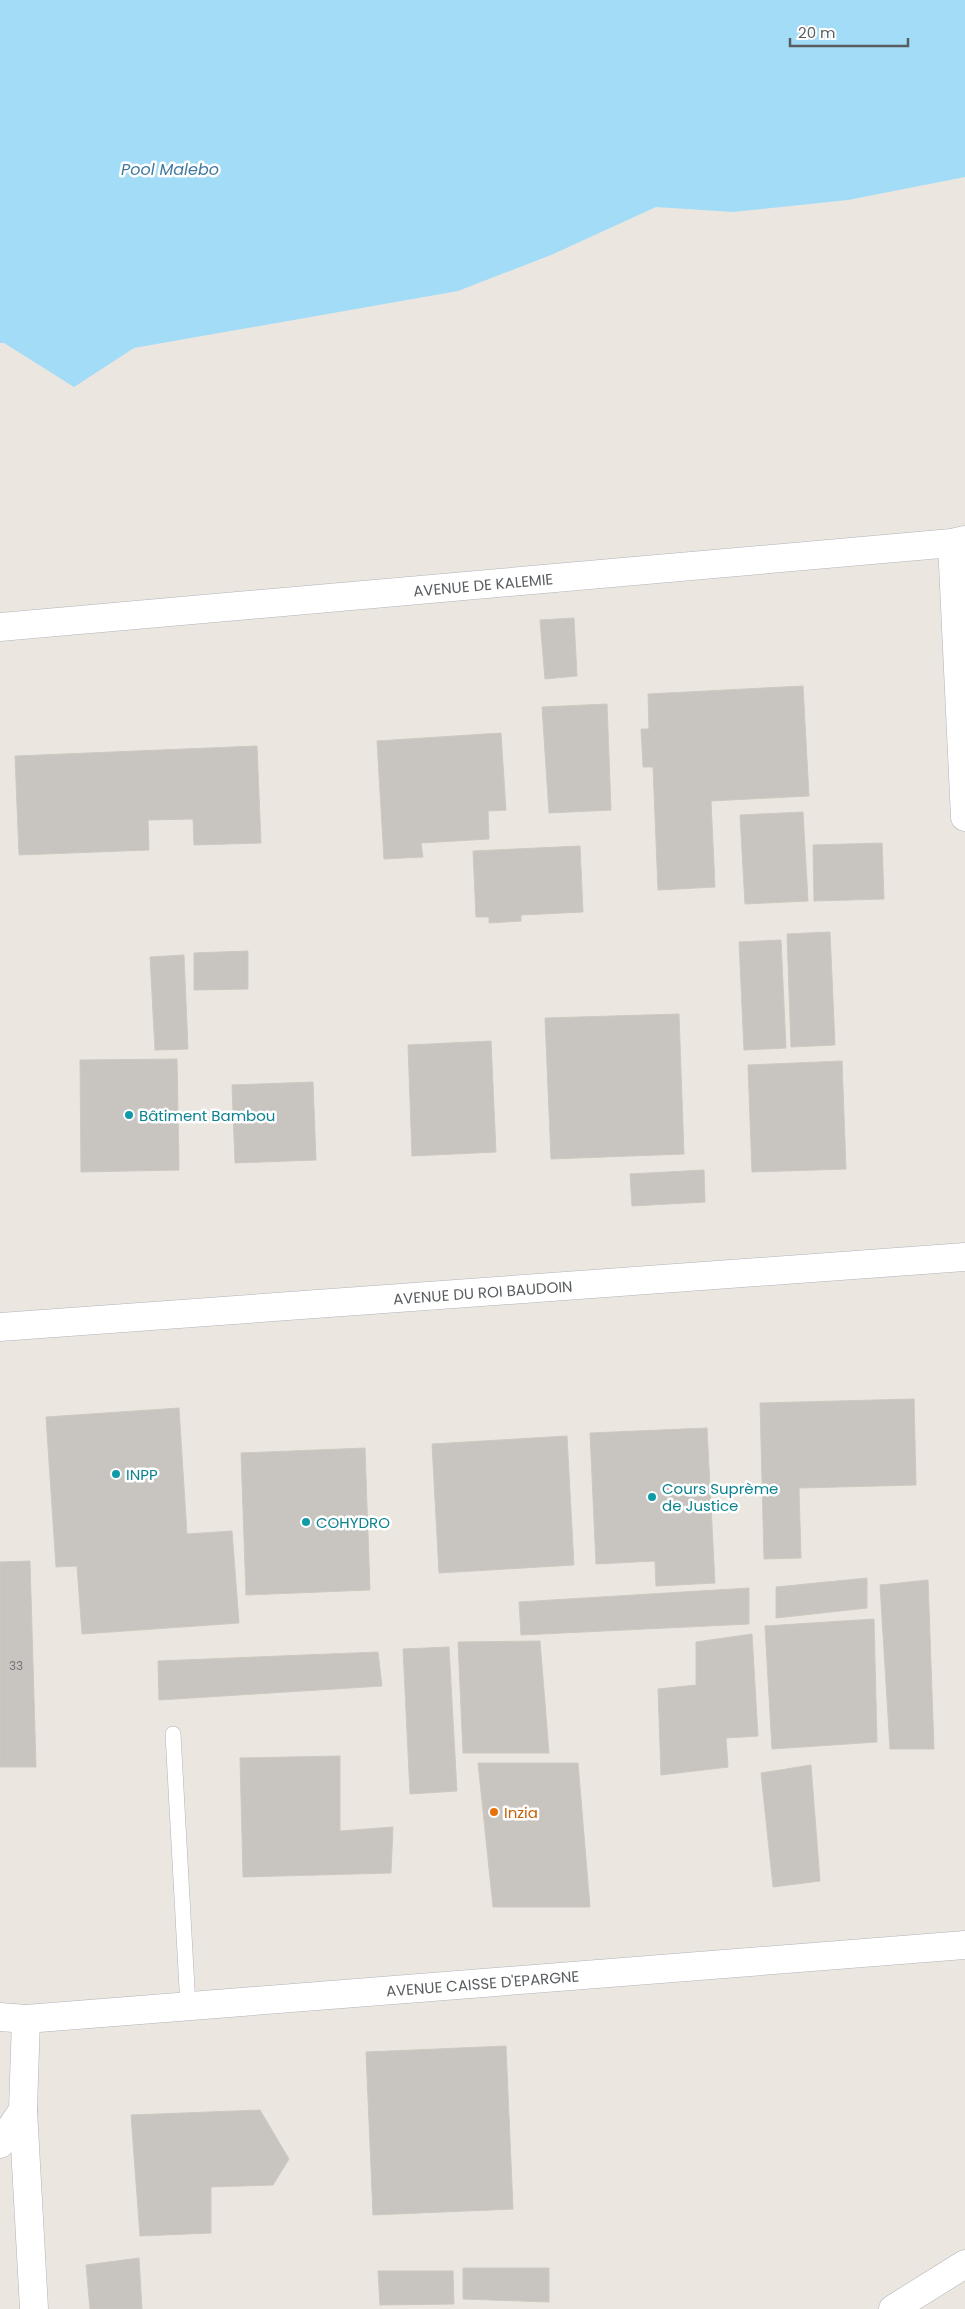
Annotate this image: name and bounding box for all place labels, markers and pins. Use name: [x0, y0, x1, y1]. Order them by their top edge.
place label: Bâtiment Bambou: [139, 1105, 275, 1126]
marker: Bâtiment Bambou: [123, 1109, 135, 1121]
place label: INPP: [126, 1464, 158, 1485]
marker: INPP: [110, 1468, 122, 1480]
place label: Cours Suprème de Justice: [662, 1478, 778, 1516]
marker: Cours Suprème de Justice: [646, 1491, 658, 1503]
place label: COHYDRO: [316, 1512, 390, 1533]
marker: COHYDRO: [300, 1516, 312, 1528]
place label: Inzia: [504, 1802, 538, 1823]
marker: Inzia: [488, 1806, 500, 1818]

